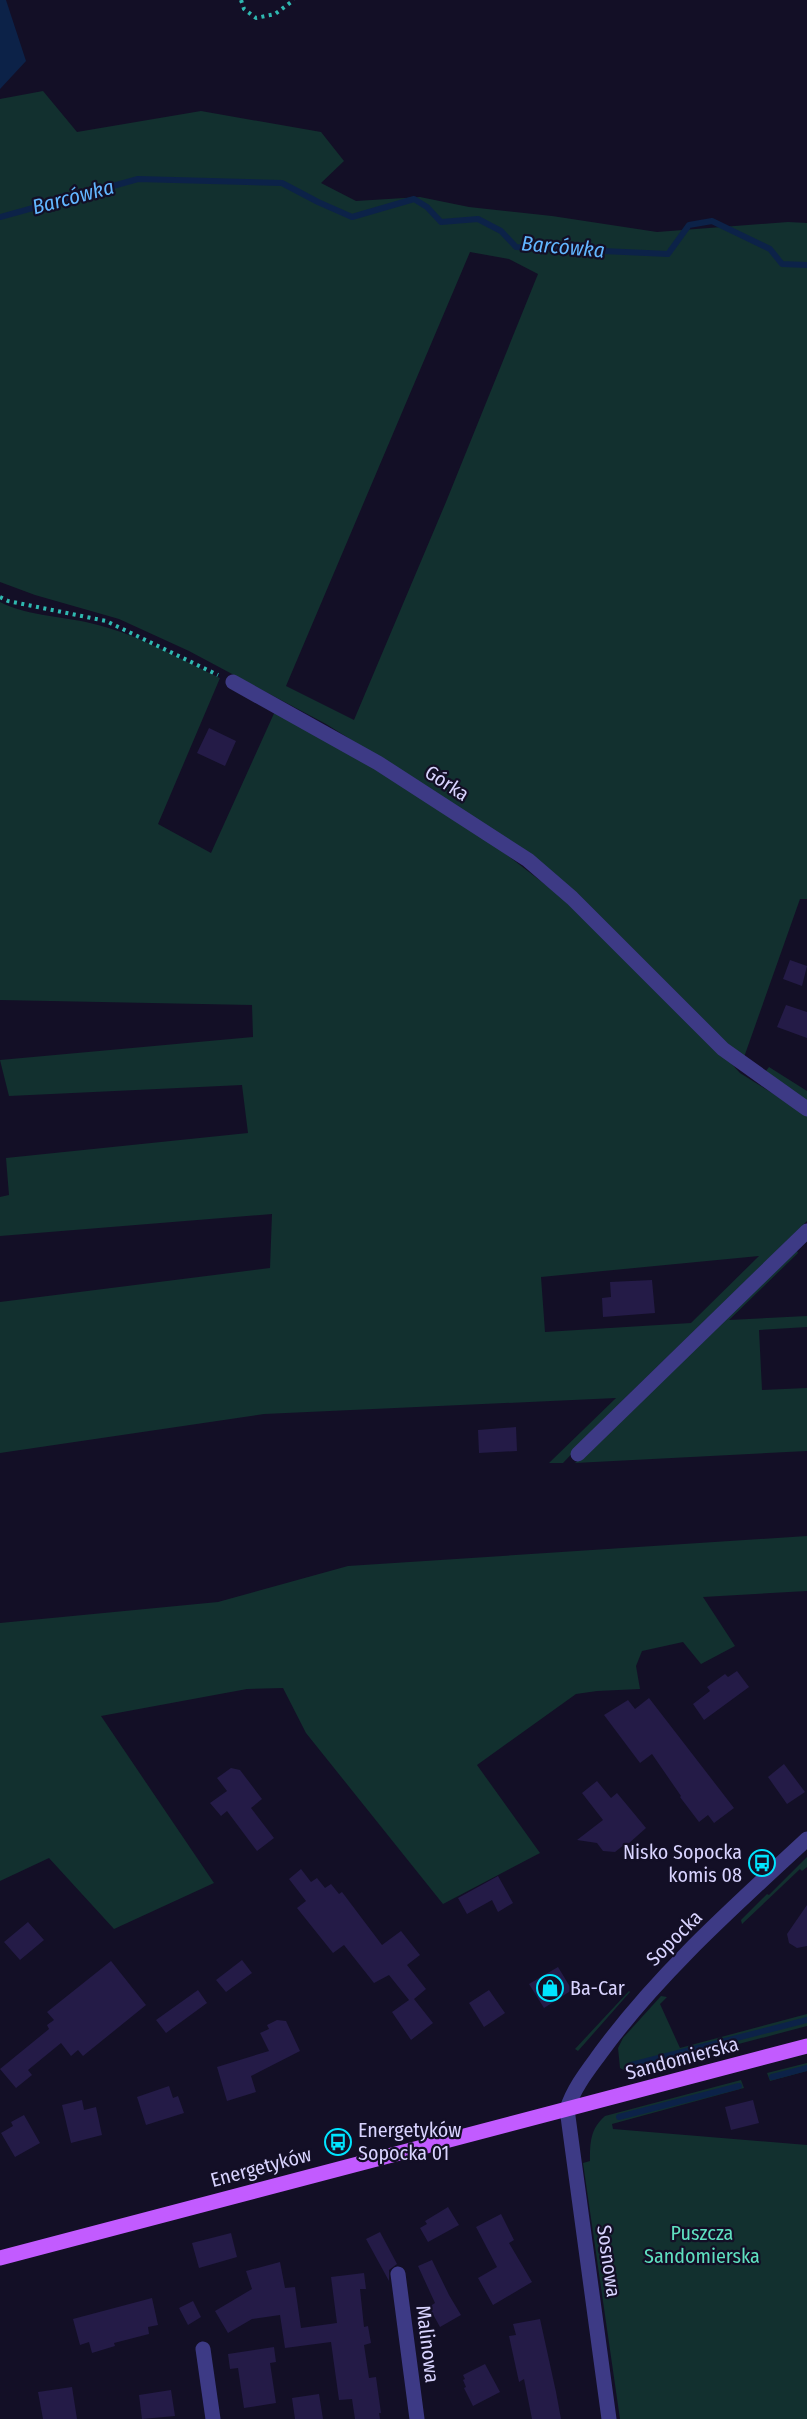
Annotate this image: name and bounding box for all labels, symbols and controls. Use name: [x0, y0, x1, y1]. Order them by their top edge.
water label: Barcówka: [29, 174, 117, 220]
water label: Barcówka: [520, 230, 606, 264]
street label: Górka: [420, 760, 474, 806]
place label: Nisko Sopocka komis 08: [623, 1840, 742, 1887]
bus stop icon: Nisko Sopocka komis 08: [747, 1848, 777, 1878]
street label: Sopocka: [641, 1905, 707, 1971]
shop icon: Ba-Car: [535, 1973, 565, 2003]
place label: Ba-Car: [570, 1976, 625, 2000]
street label: Sandomierska: [623, 2031, 741, 2085]
place label: Energetyków Sopocka 01: [358, 2118, 461, 2165]
bus stop icon: Energetyków Sopocka 01: [323, 2127, 353, 2157]
street label: Energetyków: [208, 2142, 314, 2192]
park label: Puszcza Sandomierska: [644, 2221, 760, 2268]
street label: Sosnowa: [592, 2223, 626, 2299]
street label: Malinowa: [411, 2304, 445, 2384]

